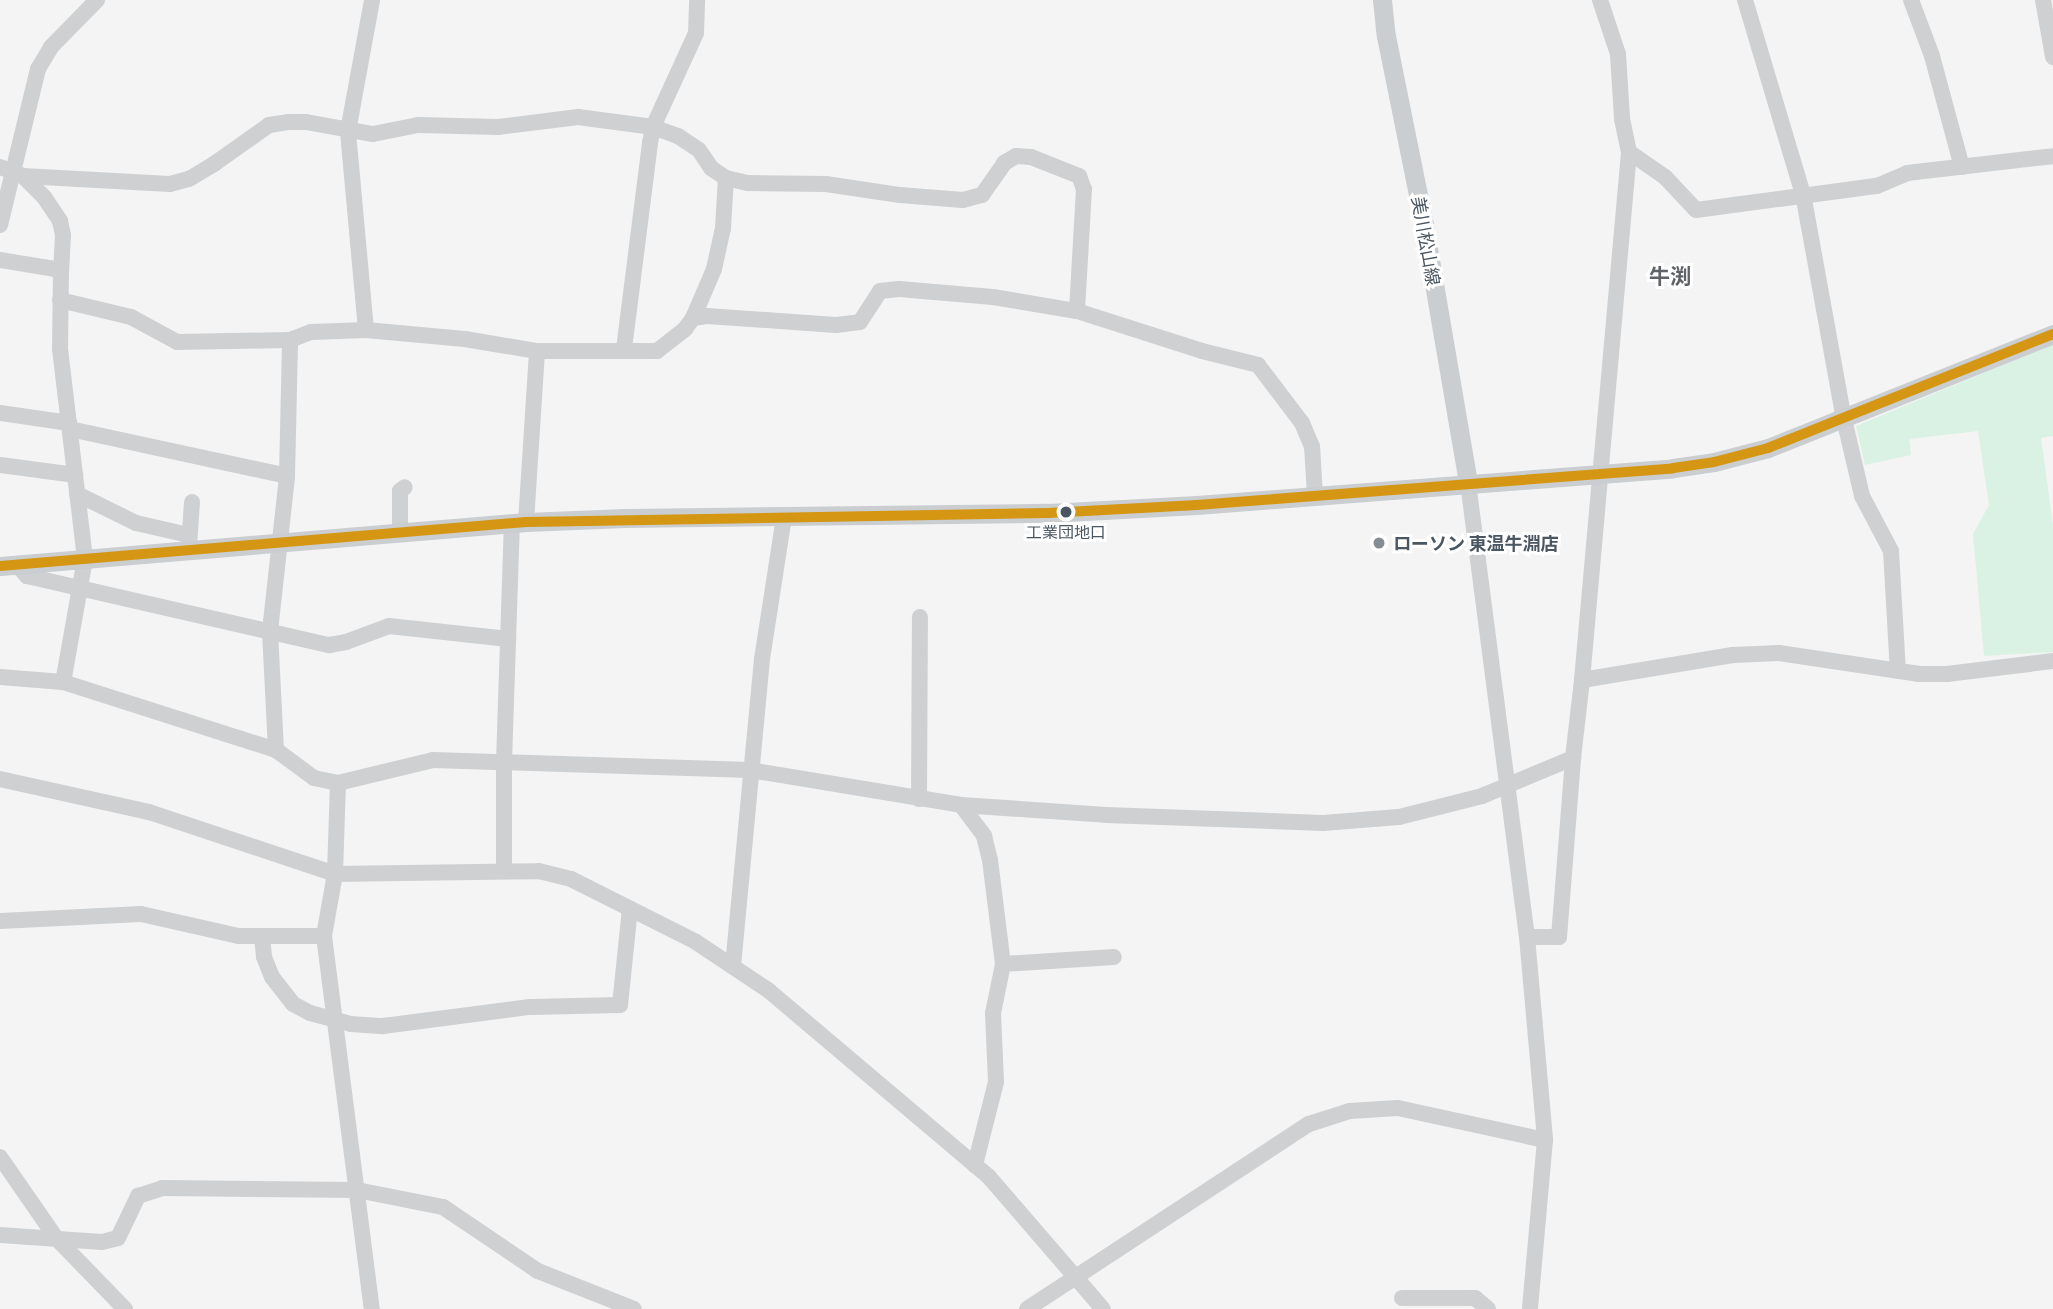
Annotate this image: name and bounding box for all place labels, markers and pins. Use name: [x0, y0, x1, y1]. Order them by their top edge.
marker: 工業団地口: [1059, 505, 1073, 519]
place label: 工業団地口: [1026, 522, 1106, 542]
place label: ローソン 東温牛淵店: [1393, 532, 1559, 554]
marker: ローソン 東温牛淵店: [1371, 535, 1387, 551]

